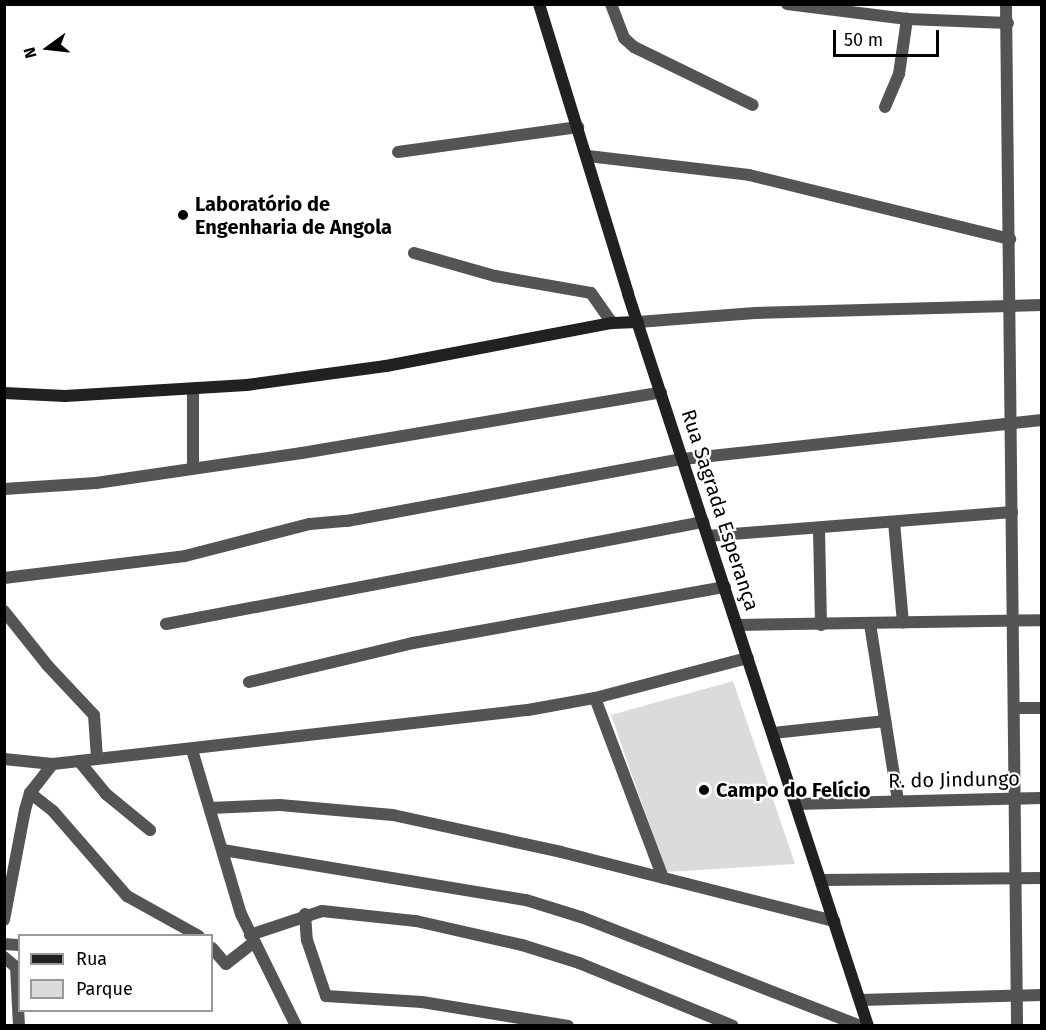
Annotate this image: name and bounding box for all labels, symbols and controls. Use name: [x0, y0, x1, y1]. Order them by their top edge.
north arrow: [18, 18, 78, 78]
scale bar: [836, 18, 942, 56]
text: 50 m: [844, 29, 883, 51]
text: N: [20, 45, 41, 60]
place label: Laboratório de Engenharia de Angola: [195, 192, 392, 239]
marker: Laboratório de Engenharia de Angola: [176, 208, 190, 222]
street label: Rua Sagrada Esperança: [676, 406, 764, 614]
street label: R. do Jindungo: [888, 767, 1020, 793]
place label: Campo do Felício: [716, 778, 870, 802]
marker: Campo do Felício: [697, 783, 711, 797]
legend: [18, 934, 213, 1012]
text: Rua: [76, 948, 107, 970]
text: Parque: [76, 978, 133, 1000]

